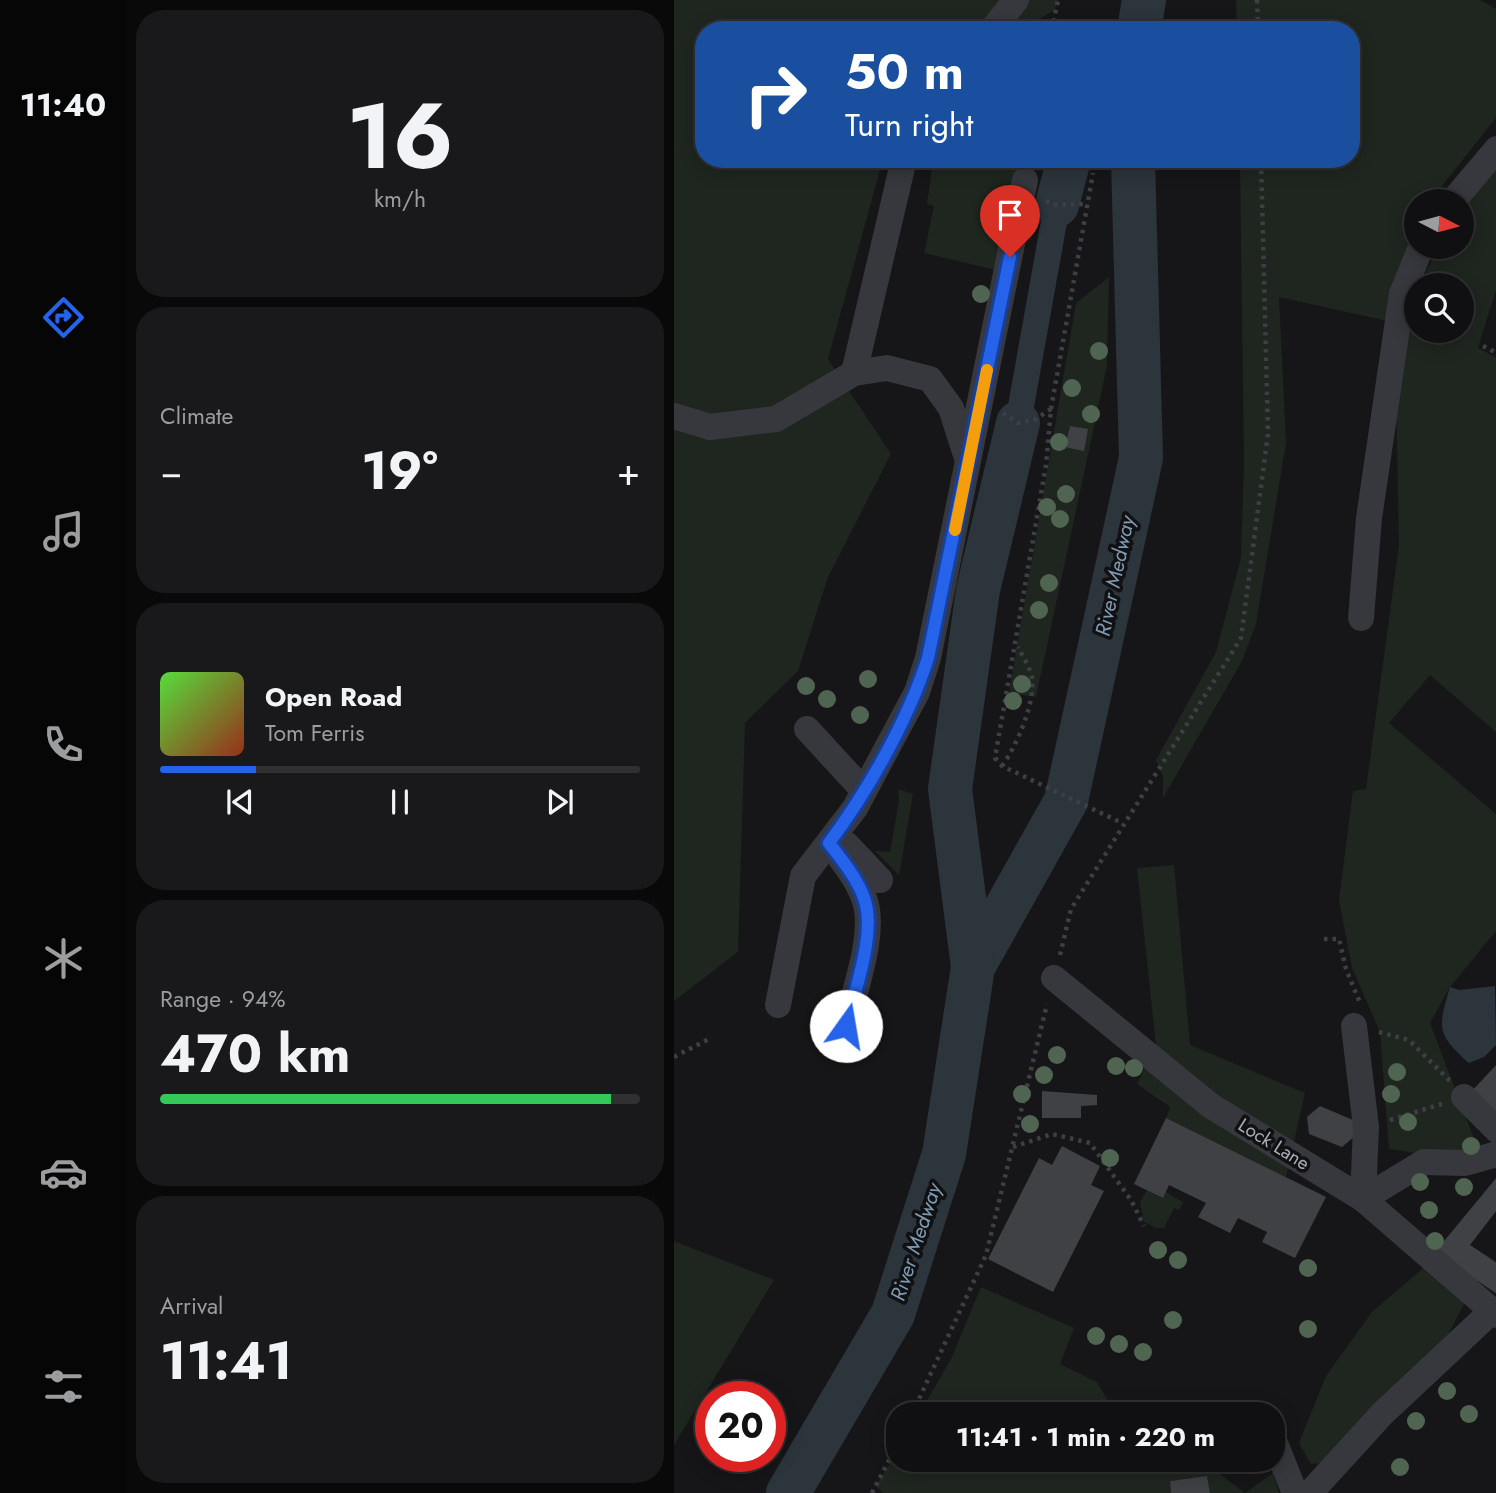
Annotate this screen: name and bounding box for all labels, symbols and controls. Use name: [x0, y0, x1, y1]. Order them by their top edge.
text: 50 m: [845, 37, 964, 107]
icon: right: [730, 49, 821, 140]
text: 16: [346, 71, 454, 202]
text: 11:40: [20, 82, 106, 128]
text: Turn right: [845, 102, 974, 148]
text: km/h: [374, 182, 426, 216]
pin: [980, 185, 1040, 257]
north arrow: [1404, 189, 1474, 259]
map controls: [1404, 189, 1474, 343]
icon: arrive: [991, 196, 1029, 234]
button: search: [1404, 273, 1474, 343]
icon: directions: [39, 293, 88, 342]
text: Climate: [160, 399, 233, 433]
text: 19°: [361, 433, 438, 509]
text: −: [160, 444, 182, 499]
text: +: [617, 444, 640, 499]
icon: music: [39, 507, 88, 556]
water label: River Medway: [1088, 511, 1143, 639]
text: Open Road: [265, 678, 402, 716]
text: Tom Ferris: [265, 716, 364, 750]
icon: phone: [39, 720, 88, 769]
icon: previous: [221, 783, 259, 821]
icon: pause: [381, 783, 419, 821]
icon: next: [541, 783, 579, 821]
icon: climate: [39, 934, 88, 983]
text: Range · 94%: [160, 982, 286, 1016]
position arrow: [809, 989, 883, 1063]
text: 470 km: [160, 1016, 350, 1092]
street label: Lock Lane: [1233, 1111, 1315, 1177]
icon: car: [39, 1148, 88, 1197]
water label: River Medway: [883, 1177, 950, 1305]
text: Arrival: [160, 1289, 223, 1323]
text: 11:41: [160, 1323, 292, 1399]
icon: filters: [39, 1362, 88, 1411]
speed limit sign: 20: [695, 1381, 786, 1472]
text: 11:41 · 1 min · 220 m: [956, 1418, 1215, 1456]

